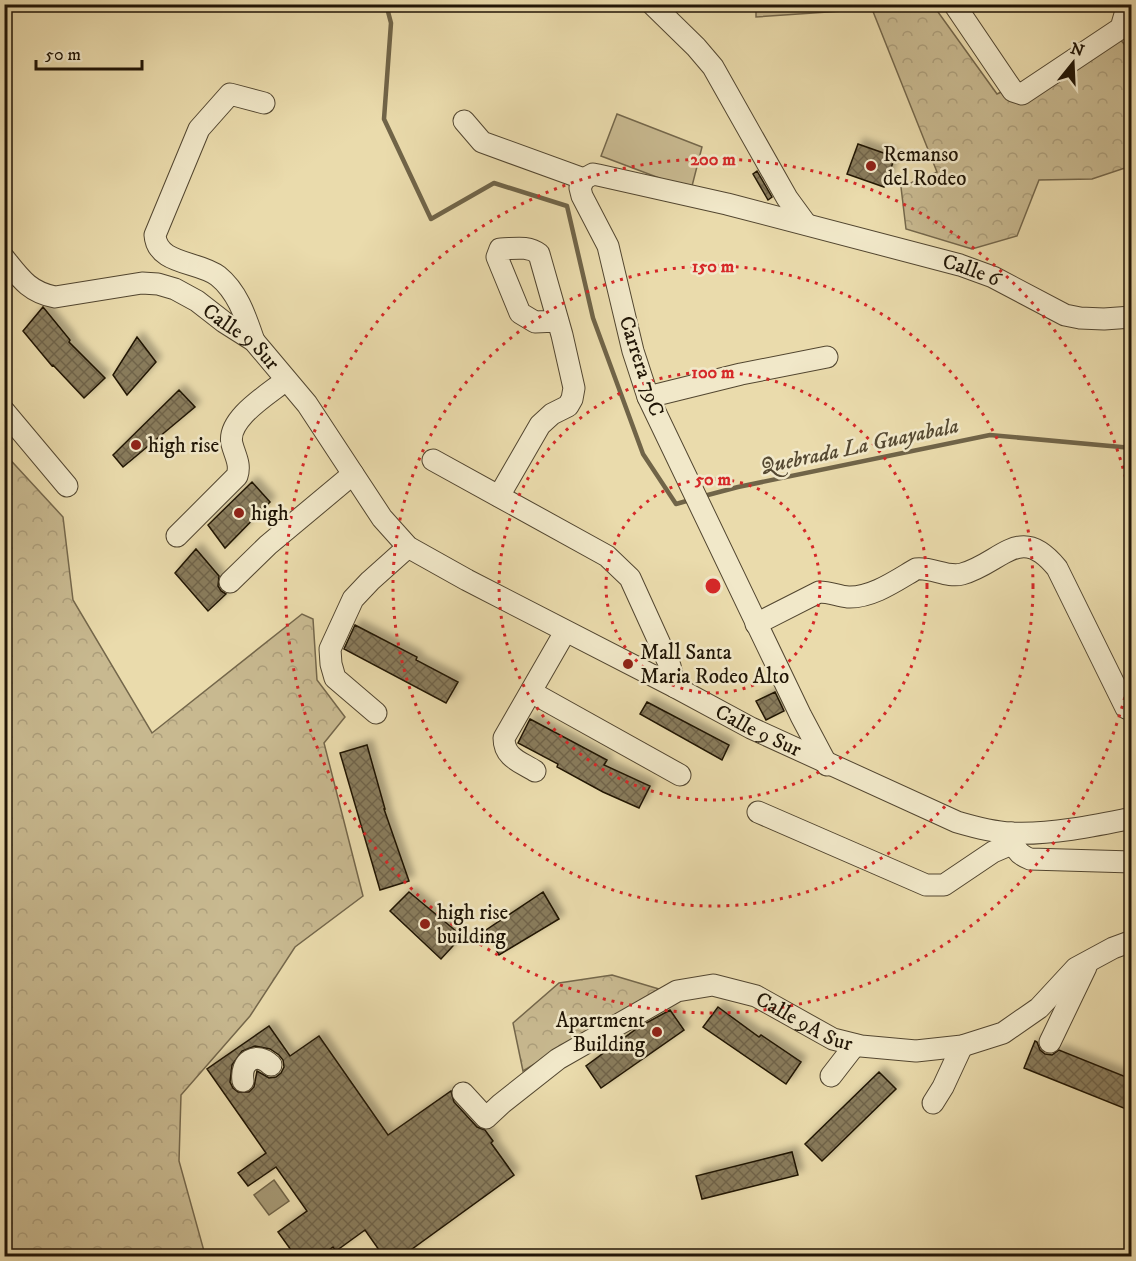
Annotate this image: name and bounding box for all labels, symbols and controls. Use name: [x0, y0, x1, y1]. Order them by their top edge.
scale bar: [36, 33, 142, 71]
north arrow: [1043, 33, 1103, 93]
text: N: [1068, 38, 1087, 61]
text: 50 m: [45, 44, 81, 66]
place label: Remanso del Rodeo: [883, 142, 966, 192]
text: 200 m: [690, 149, 736, 171]
marker: Remanso del Rodeo: [864, 159, 878, 173]
street label: Calle 6: [940, 249, 1006, 293]
text: 150 m: [692, 256, 735, 278]
street label: Calle 9 Sur: [197, 298, 285, 376]
street label: Carrera 79C: [613, 313, 669, 420]
text: 100 m: [691, 362, 735, 384]
water label: Quebrada La Guayabala: [757, 412, 961, 481]
place label: high rise: [148, 433, 219, 459]
marker: high rise: [129, 438, 143, 452]
text: 50 m: [694, 469, 731, 491]
place label: high: [251, 501, 289, 527]
marker: high: [232, 506, 246, 520]
centre of rings: [703, 576, 723, 596]
place label: Mall Santa Maria Rodeo Alto: [640, 640, 789, 690]
marker: Mall Santa Maria Rodeo Alto: [621, 657, 635, 671]
street label: Calle 9 Sur: [710, 699, 805, 763]
place label: high rise building: [437, 900, 508, 950]
marker: high rise building: [418, 917, 432, 931]
street label: Calle 9A Sur: [751, 986, 855, 1057]
place label: Apartment Building: [556, 1008, 646, 1058]
marker: Apartment Building: [650, 1025, 664, 1039]

